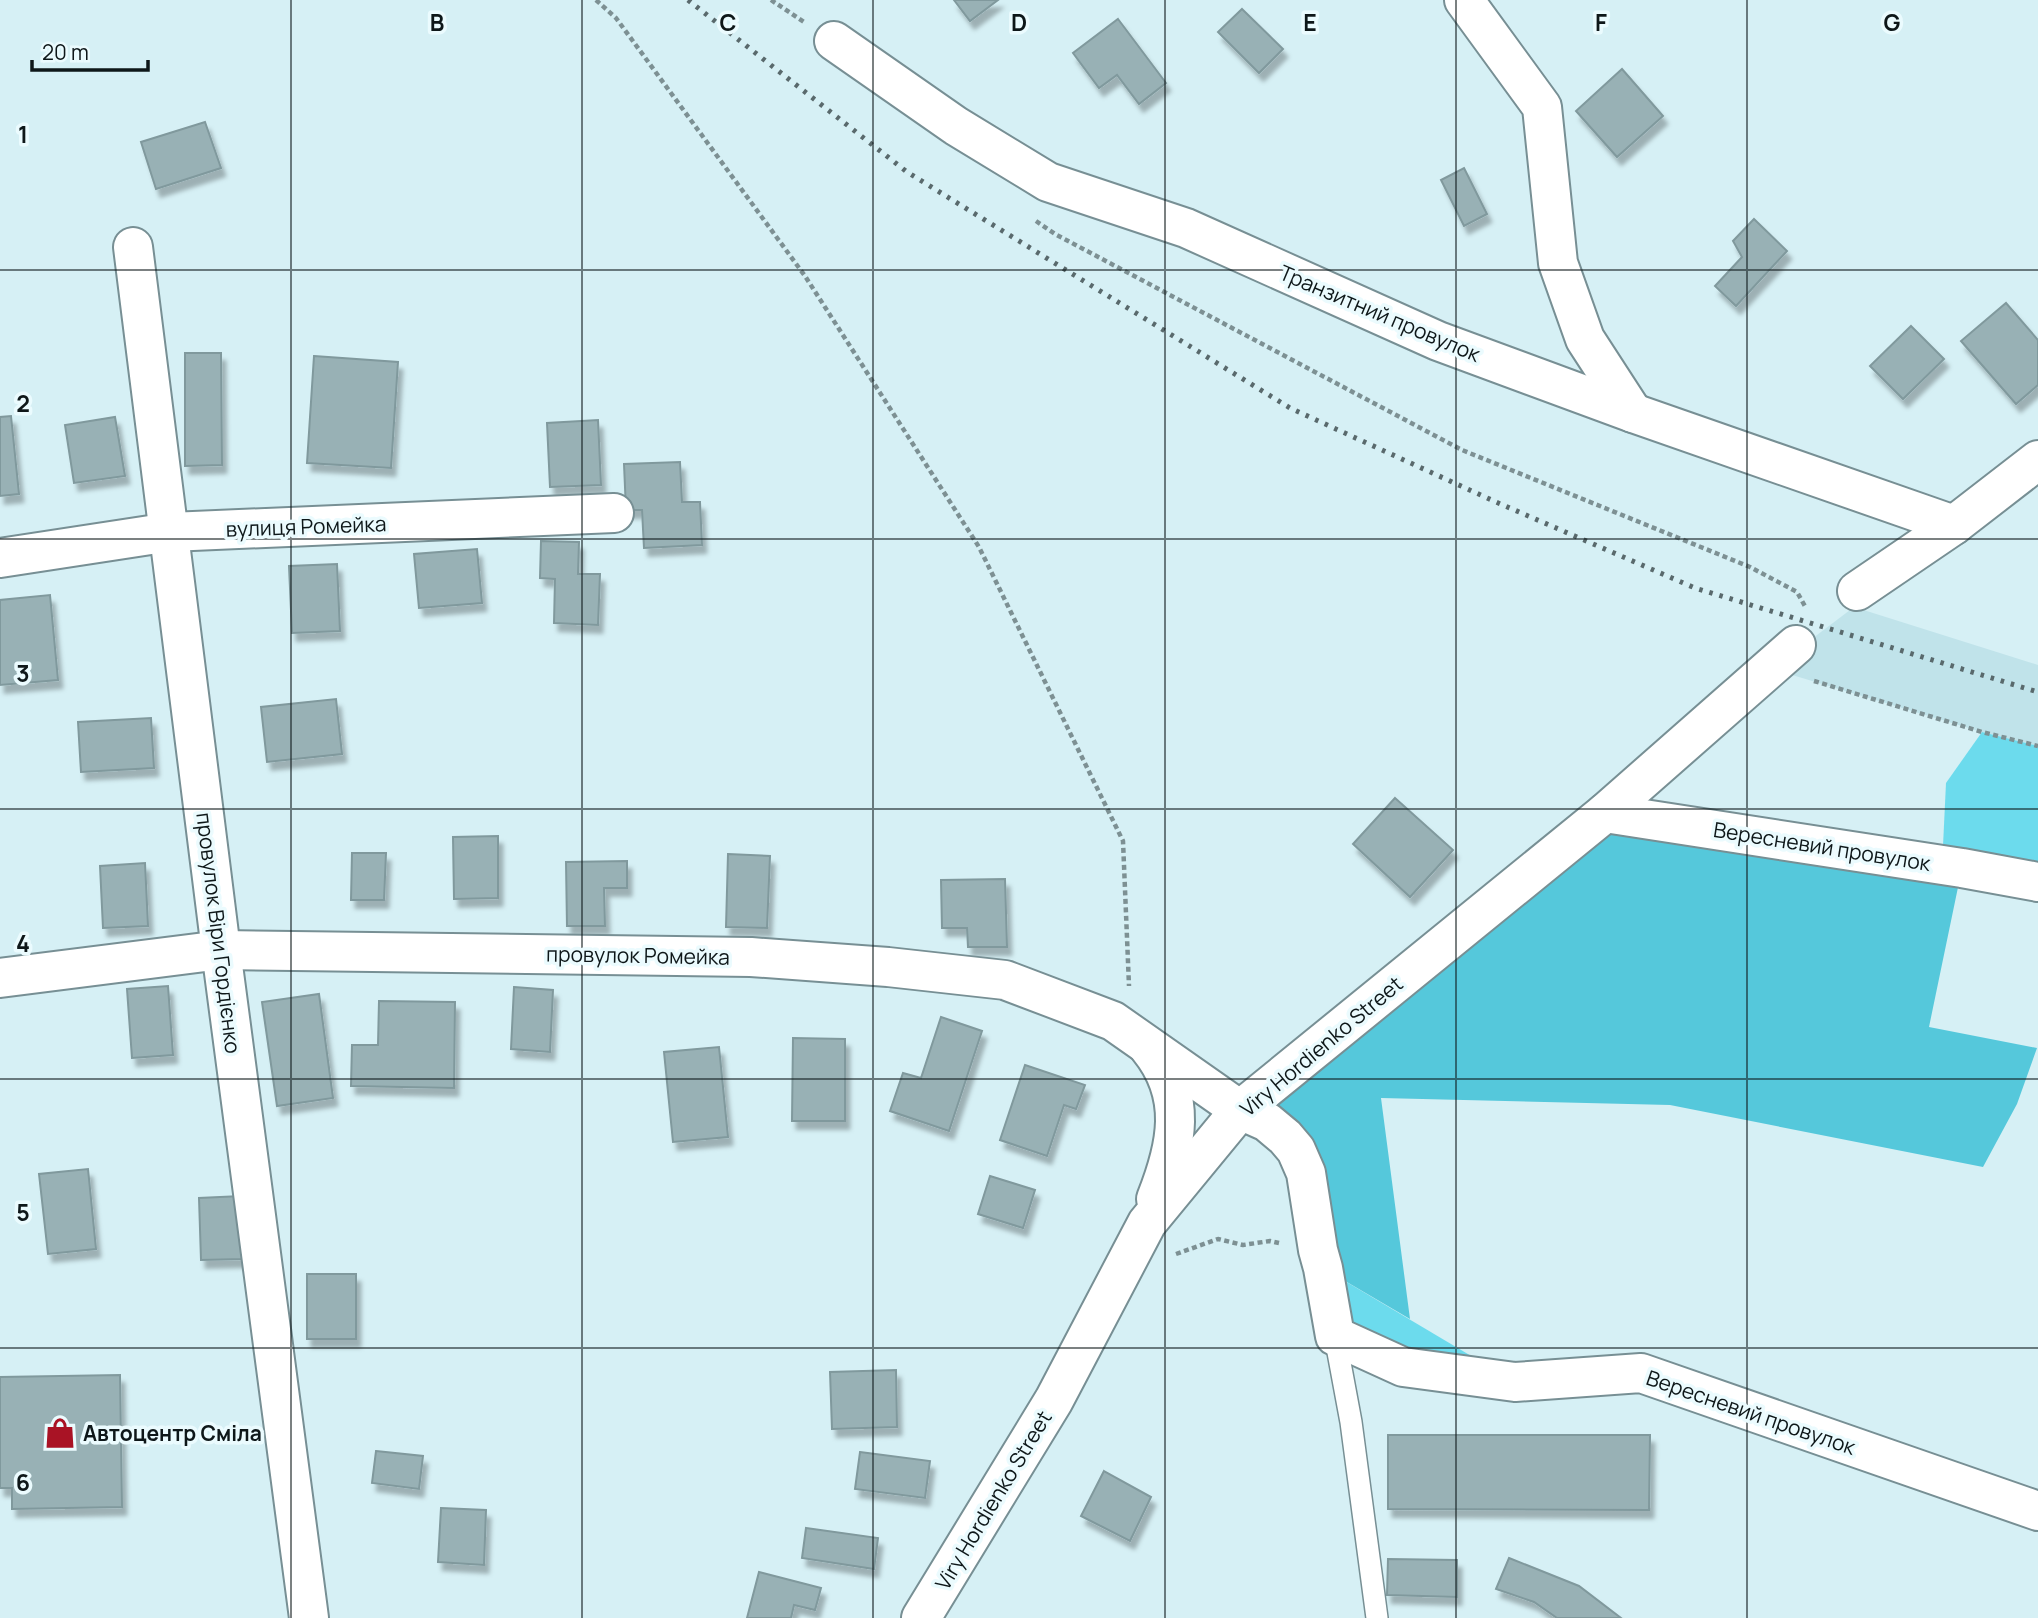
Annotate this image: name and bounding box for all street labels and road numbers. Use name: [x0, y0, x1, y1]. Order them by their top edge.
street label: Транзитний провулок: [1275, 258, 1485, 368]
street label: вулиця Ромейка: [225, 509, 387, 543]
street label: провулок Віри Гордієнко: [190, 811, 248, 1055]
street label: Вересневий провулок: [1712, 815, 1933, 877]
street label: провулок Ромейка: [546, 939, 730, 971]
street label: Viry Hordienko Street: [1234, 970, 1408, 1122]
street label: Вересневий провулок: [1643, 1363, 1860, 1461]
street label: Viry Hordienko Street: [928, 1405, 1058, 1595]

